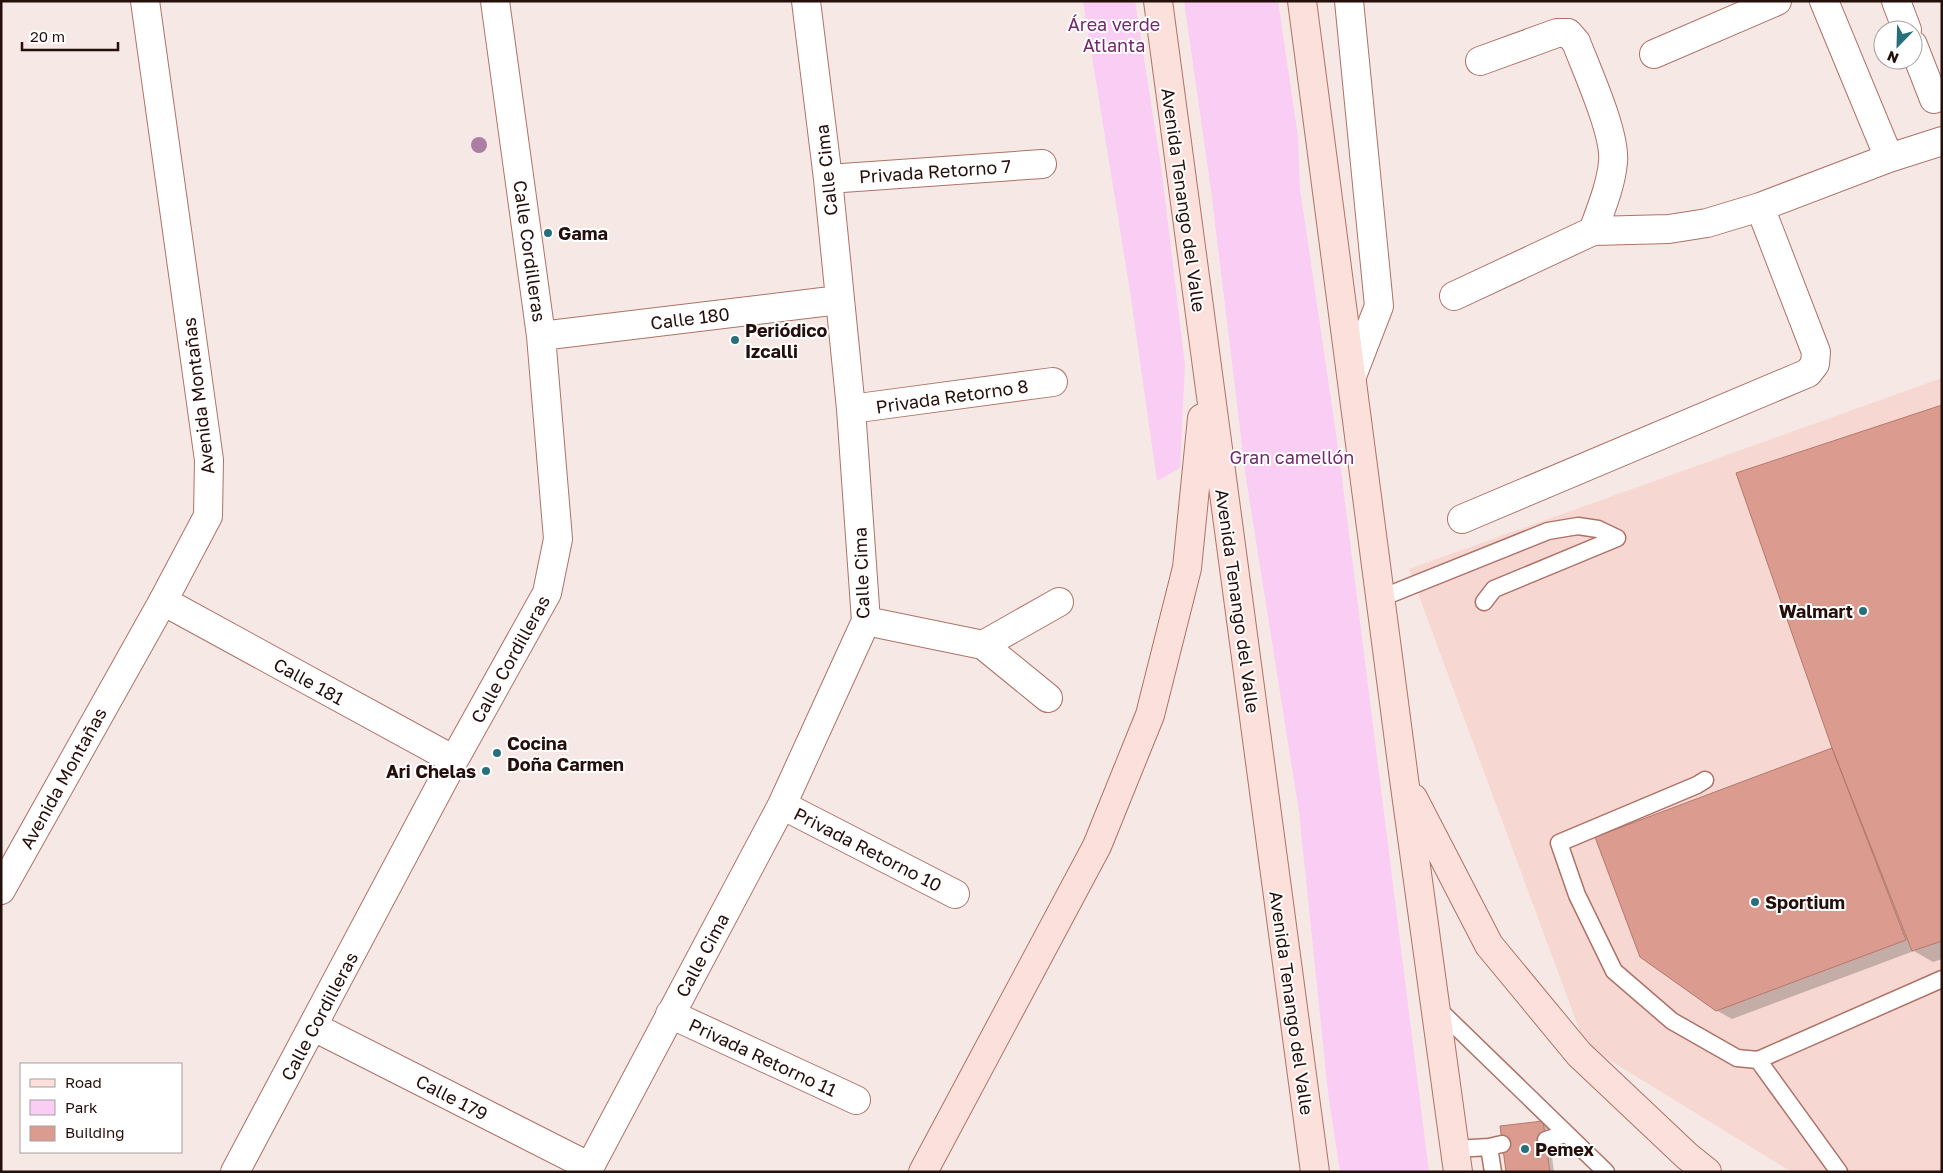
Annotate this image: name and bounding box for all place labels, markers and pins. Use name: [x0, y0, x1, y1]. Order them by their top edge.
place label: Gama: [558, 222, 608, 244]
marker: Gama: [542, 227, 554, 239]
place label: Periódico Izcalli: [745, 319, 828, 362]
marker: Periódico Izcalli: [729, 334, 741, 346]
place label: Walmart: [1779, 600, 1853, 622]
marker: Walmart: [1857, 605, 1869, 617]
place label: Cocina Doña Carmen: [507, 732, 624, 775]
marker: Cocina Doña Carmen: [491, 747, 503, 759]
place label: Ari Chelas: [386, 760, 476, 782]
marker: Ari Chelas: [480, 765, 492, 777]
place label: Sportium: [1765, 891, 1845, 913]
marker: Sportium: [1749, 896, 1761, 908]
place label: Pemex: [1535, 1138, 1595, 1160]
marker: Pemex: [1519, 1143, 1531, 1155]

